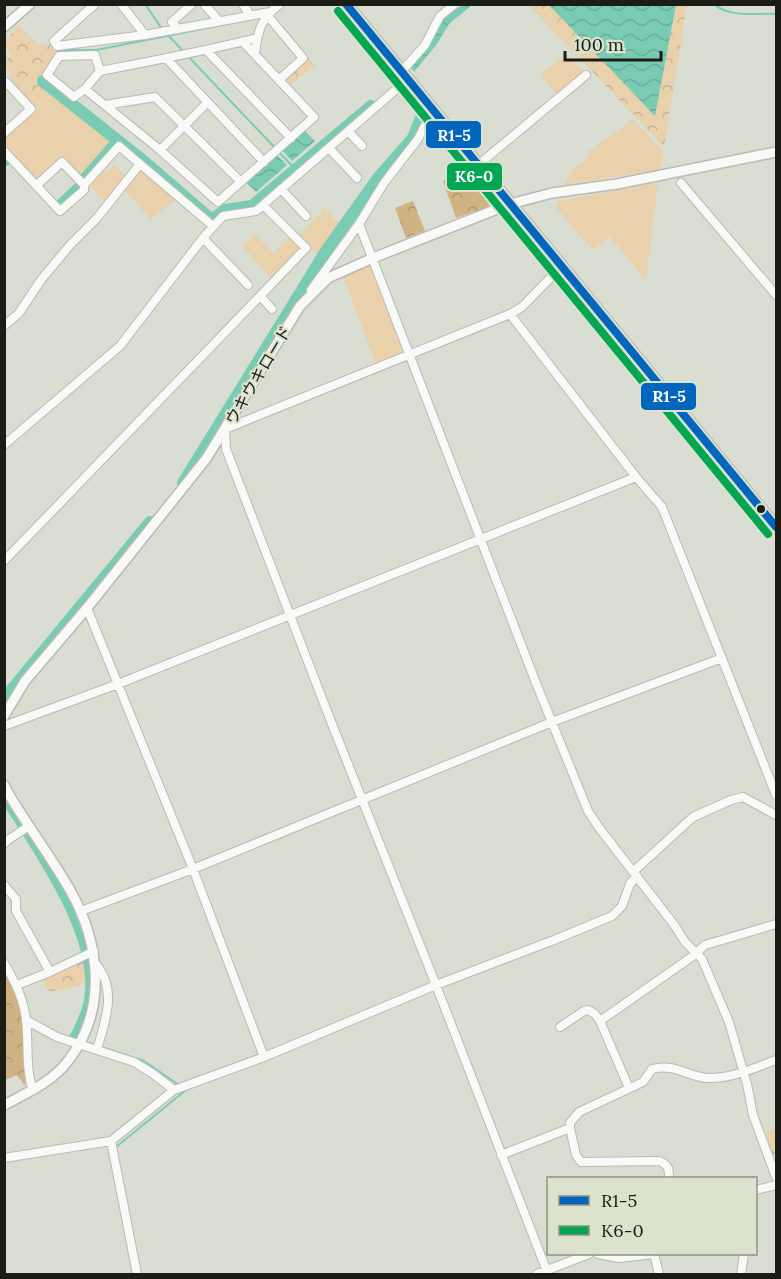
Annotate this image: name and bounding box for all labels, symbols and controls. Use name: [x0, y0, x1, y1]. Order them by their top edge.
scale bar: [565, 24, 661, 62]
text: 100 m: [574, 33, 624, 56]
line badge: R1-5: [425, 120, 482, 149]
text: R1-5: [437, 125, 471, 145]
line badge: K6-0: [446, 162, 503, 191]
text: K6-0: [455, 166, 493, 186]
street label: ウキウキロード: [221, 322, 295, 428]
line badge: R1-5: [640, 382, 697, 411]
text: R1-5: [652, 386, 686, 406]
unlabelled marker: [755, 503, 767, 515]
legend: [547, 1177, 757, 1255]
text: R1-5: [601, 1189, 637, 1212]
text: K6-0: [601, 1219, 644, 1242]

